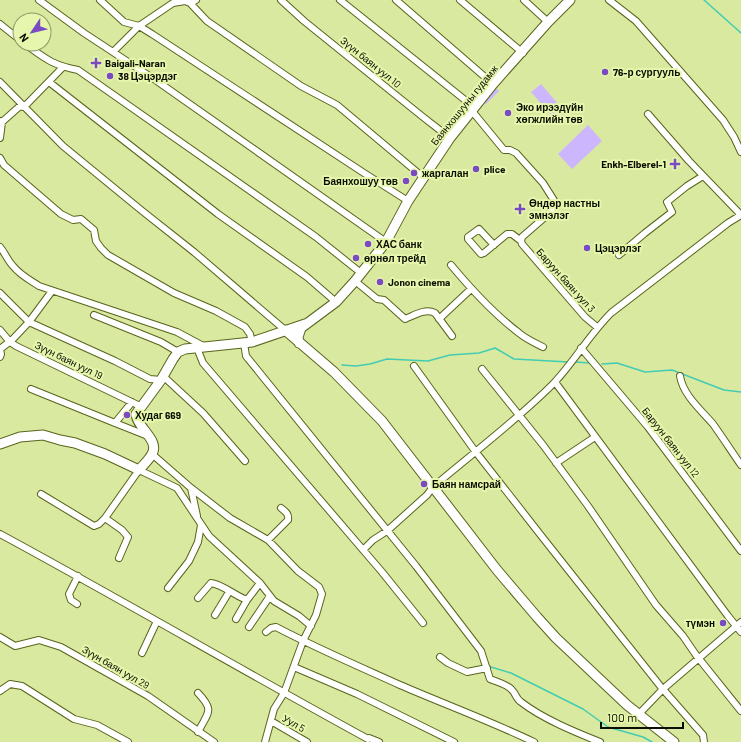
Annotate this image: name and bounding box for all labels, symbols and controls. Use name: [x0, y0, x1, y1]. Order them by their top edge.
north arrow: [12, 12, 52, 52]
text: N: [16, 31, 31, 45]
street label: Зүүн баян уул 10: [338, 34, 404, 90]
marker: Baigali-Naran: [90, 57, 102, 69]
place label: Baigali-Naran: [105, 57, 165, 69]
street label: Баянхошууны гудамж: [428, 62, 500, 147]
place label: 76-р сургууль: [613, 66, 680, 78]
marker: 76-р сургууль: [600, 67, 610, 77]
place label: 38 Цэцэрдэг: [118, 70, 177, 82]
marker: 38 Цэцэрдэг: [105, 71, 115, 81]
place label: Эко ирээдүйн хөгжлийн төв: [516, 101, 583, 125]
marker: Эко ирээдүйн хөгжлийн төв: [503, 108, 513, 118]
place label: Enkh-Elberel-1: [601, 158, 666, 170]
marker: Enkh-Elberel-1: [669, 158, 681, 170]
place label: plice: [484, 163, 506, 175]
marker: plice: [471, 164, 481, 174]
place label: жаргалан: [421, 167, 469, 179]
marker: жаргалан: [409, 168, 419, 178]
place label: Баянхошуу төв: [323, 175, 398, 187]
marker: Баянхошуу төв: [401, 176, 411, 186]
place label: Өндөр настны эмнэлэг: [529, 197, 600, 221]
marker: Өндөр настны эмнэлэг: [514, 203, 526, 215]
place label: ХАС банк: [376, 238, 423, 250]
marker: ХАС банк: [363, 239, 373, 249]
place label: Цэцэрлэг: [595, 242, 641, 254]
marker: Цэцэрлэг: [582, 243, 592, 253]
street label: Баруун баян уул 3: [534, 246, 598, 314]
place label: өрнөл трейд: [364, 252, 426, 264]
marker: өрнөл трейд: [351, 253, 361, 263]
place label: Jonon cinema: [388, 276, 450, 288]
marker: Jonon cinema: [375, 277, 385, 287]
street label: Зүүн баян уул 19: [33, 338, 105, 382]
street label: Баруун баян уул 12: [640, 405, 702, 479]
place label: Худаг 669: [135, 409, 181, 421]
marker: Худаг 669: [122, 410, 132, 420]
place label: Баян намсрай: [432, 478, 501, 490]
marker: Баян намсрай: [419, 479, 429, 489]
place label: түмэн: [686, 617, 715, 629]
marker: түмэн: [718, 618, 728, 628]
street label: Зүүн баян уул 29: [80, 643, 152, 691]
scale bar: [601, 704, 683, 730]
text: 100 m: [607, 710, 637, 724]
street label: Уул 5: [281, 712, 307, 734]

